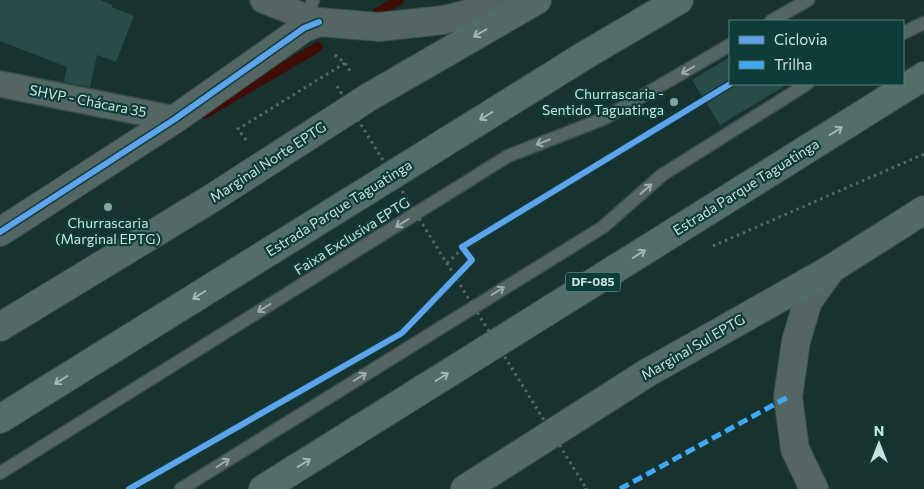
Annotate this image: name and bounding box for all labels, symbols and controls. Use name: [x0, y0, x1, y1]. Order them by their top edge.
legend: [729, 20, 904, 85]
one-way arrow: [472, 28, 487, 38]
text: Ciclovia: [774, 30, 827, 48]
text: Trilha: [774, 55, 812, 73]
one-way arrow: [682, 66, 696, 76]
street label: SHVP - Chácara 35: [28, 81, 148, 120]
place label: Churrascaria - Sentido Taguatinga: [542, 85, 664, 118]
marker: Churrascaria - Sentido Taguatinga: [668, 96, 680, 108]
one-way arrow: [479, 111, 493, 122]
street label: Marginal Norte EPTG: [206, 118, 329, 205]
one-way arrow: [829, 125, 843, 136]
street label: Estrada Parque Taguatinga: [670, 135, 822, 238]
one-way arrow: [536, 138, 551, 147]
street label: Estrada Parque Taguatinga: [263, 156, 415, 259]
one-way arrow: [640, 184, 653, 195]
street label: Faixa Exclusiva EPTG: [291, 193, 413, 278]
marker: Churrascaria (Marginal EPTG): [102, 201, 114, 213]
place label: Churrascaria (Marginal EPTG): [55, 214, 161, 247]
one-way arrow: [396, 218, 410, 228]
one-way arrow: [631, 248, 645, 258]
road number: DF-085: [566, 272, 620, 292]
one-way arrow: [491, 286, 505, 296]
one-way arrow: [193, 290, 207, 300]
one-way arrow: [258, 304, 272, 314]
street label: Marginal Sul EPTG: [638, 310, 748, 383]
one-way arrow: [353, 372, 367, 382]
one-way arrow: [434, 372, 448, 382]
one-way arrow: [55, 376, 69, 386]
north arrow: [854, 419, 904, 469]
text: N: [874, 422, 884, 439]
one-way arrow: [215, 458, 229, 468]
one-way arrow: [296, 458, 310, 468]

